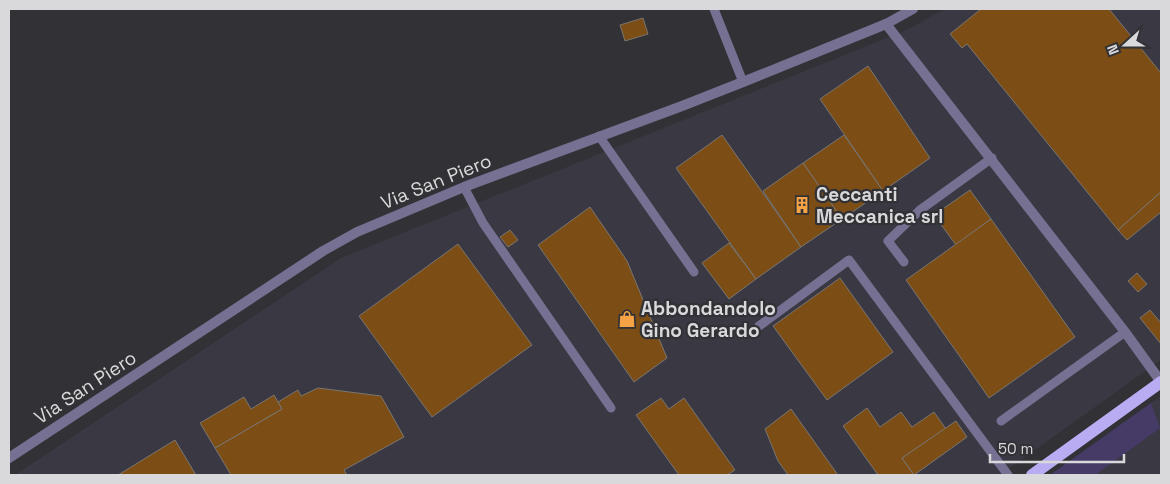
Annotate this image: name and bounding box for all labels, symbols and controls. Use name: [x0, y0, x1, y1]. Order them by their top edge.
north arrow: [1100, 20, 1150, 70]
text: N: [1103, 42, 1123, 57]
street label: Via San Piero: [377, 148, 495, 215]
place label: Ceccanti Meccanica srl: [816, 182, 943, 229]
building icon: Ceccanti Meccanica srl: [792, 195, 812, 215]
place label: Abbondandolo Gino Gerardo: [641, 296, 776, 343]
shop icon: Abbondandolo Gino Gerardo: [617, 309, 637, 329]
street label: Via San Piero: [29, 345, 141, 430]
scale bar: [990, 432, 1124, 464]
text: 50 m: [998, 439, 1033, 458]

